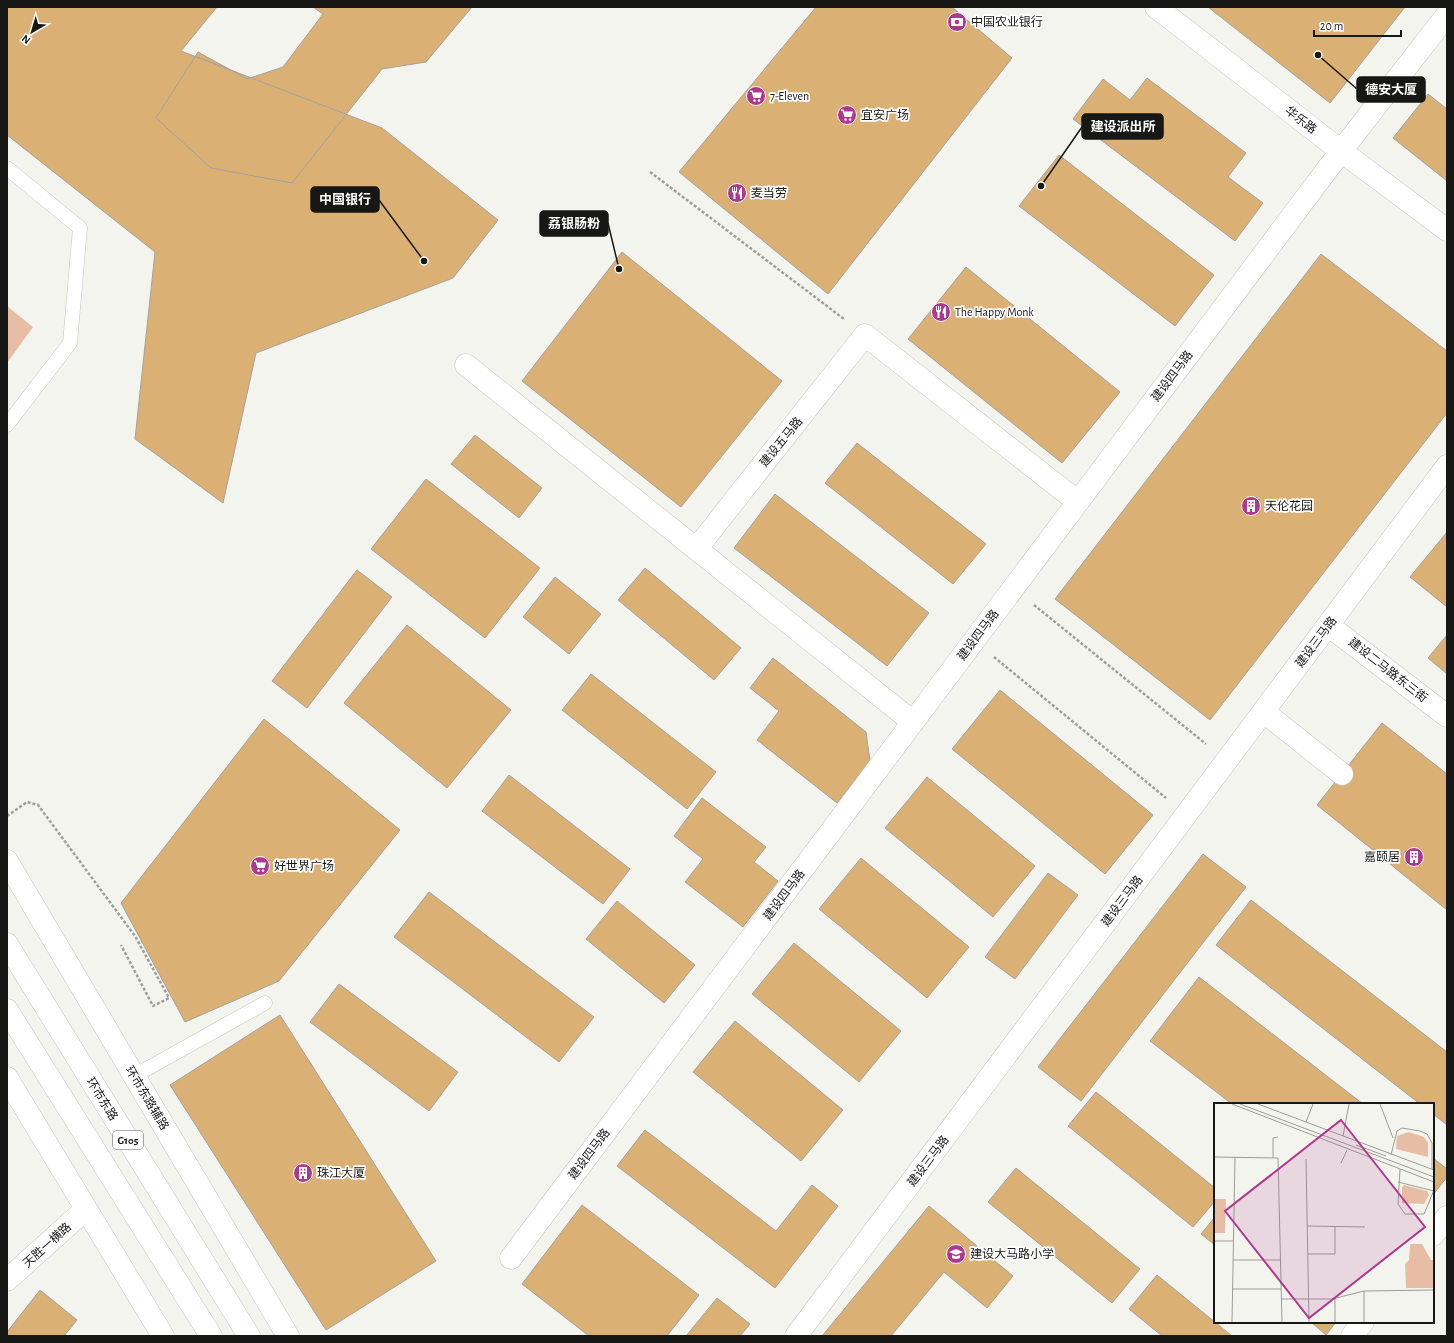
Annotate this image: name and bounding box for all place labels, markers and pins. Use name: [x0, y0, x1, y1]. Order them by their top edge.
bank icon: 中国农业银行: [946, 11, 968, 33]
place label: 中国农业银行: [971, 15, 1043, 28]
callout: 德安大厦: [1357, 77, 1425, 102]
supermarket icon: 7-Eleven: [745, 85, 767, 107]
place label: 7-Eleven: [770, 90, 809, 102]
supermarket icon: 宜安广场: [836, 104, 858, 126]
place label: 宜安广场: [861, 108, 909, 121]
callout: 建设派出所: [1082, 114, 1163, 139]
restaurant icon: 麦当劳: [726, 182, 748, 204]
callout: 中国银行: [311, 187, 379, 212]
place label: 麦当劳: [751, 187, 787, 199]
callout: 荔银肠粉: [540, 211, 608, 236]
restaurant icon: The Happy Monk: [930, 301, 952, 323]
place label: The Happy Monk: [955, 306, 1034, 319]
building icon: 天伦花园: [1240, 495, 1262, 517]
place label: 天伦花园: [1265, 500, 1313, 512]
building icon: 嘉颐居: [1403, 846, 1425, 868]
place label: 嘉颐居: [1364, 851, 1400, 863]
supermarket icon: 好世界广场: [249, 855, 271, 877]
place label: 好世界广场: [274, 859, 334, 872]
building icon: 珠江大厦: [292, 1162, 314, 1184]
place label: 珠江大厦: [317, 1166, 365, 1179]
school or university icon: 建设大马路小学: [945, 1243, 967, 1265]
place label: 建设大马路小学: [970, 1247, 1054, 1260]

